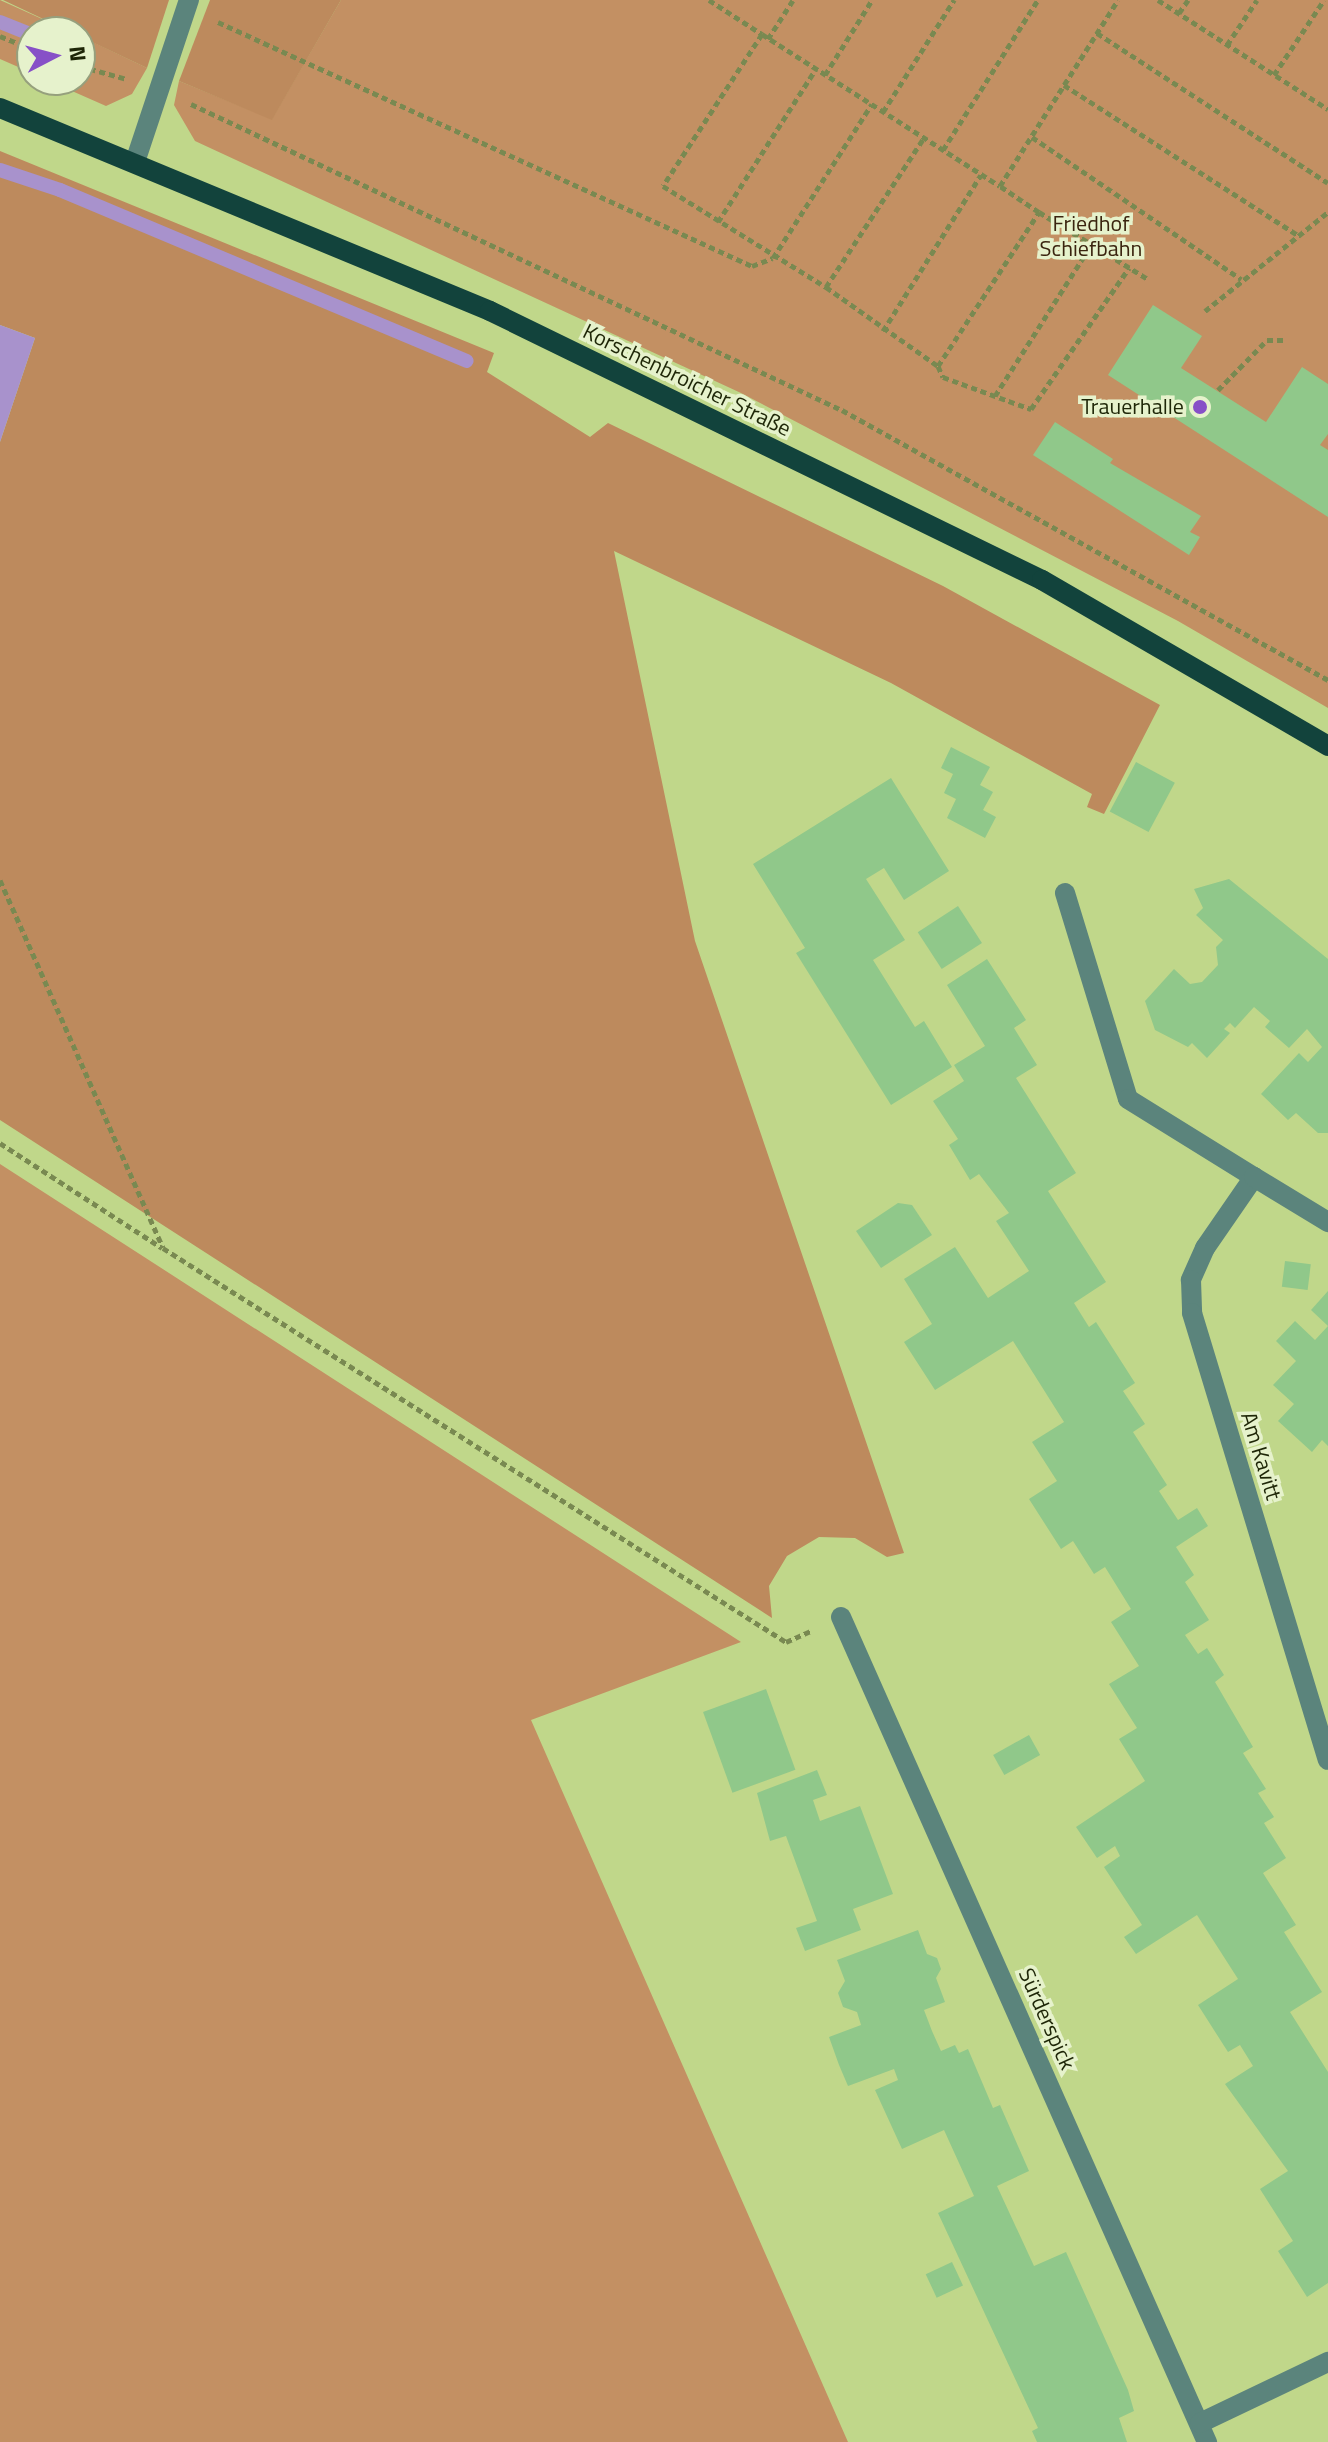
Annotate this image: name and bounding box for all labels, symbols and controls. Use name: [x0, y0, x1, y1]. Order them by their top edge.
north arrow: [16, 16, 96, 96]
text: N: [60, 44, 96, 63]
park label: Friedhof Schiefbahn: [1040, 210, 1142, 262]
street label: Korschenbroicher Straße: [579, 318, 795, 442]
place label: Trauerhalle: [1081, 394, 1184, 420]
marker: Trauerhalle: [1191, 398, 1209, 416]
street label: Am Kavitt: [1235, 1409, 1287, 1503]
street label: Sürderspick: [1013, 1964, 1081, 2074]

